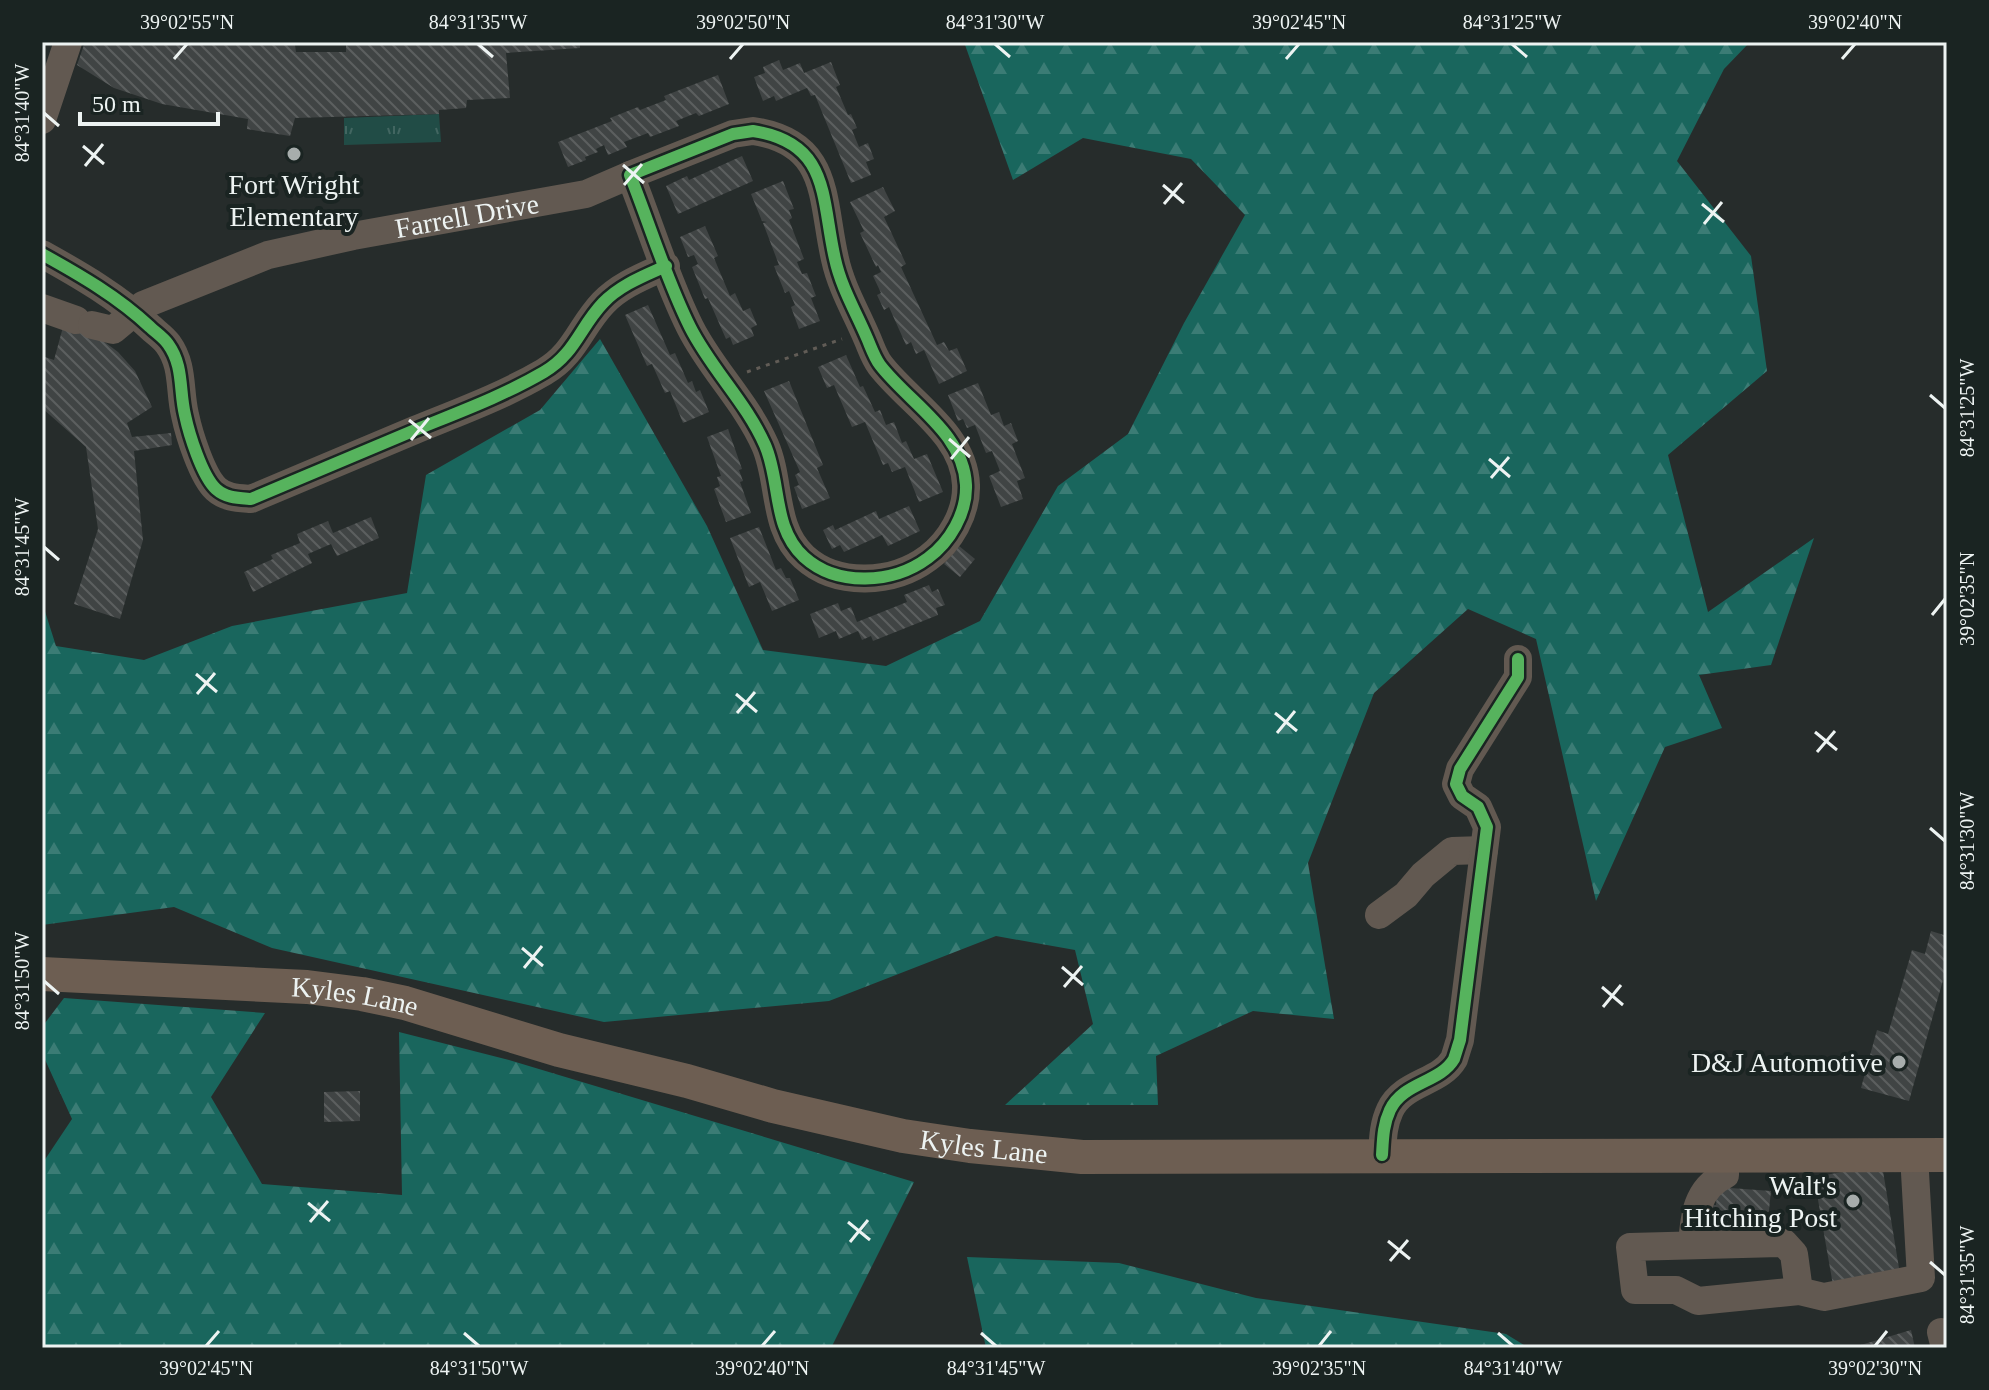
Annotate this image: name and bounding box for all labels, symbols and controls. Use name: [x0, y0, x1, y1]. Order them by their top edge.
text: 39°02'55"N: [140, 11, 234, 33]
text: 84°31'35"W: [429, 11, 527, 33]
text: 39°02'50"N: [696, 11, 790, 33]
text: 84°31'30"W: [946, 11, 1044, 33]
text: 39°02'45"N: [1252, 11, 1346, 33]
text: 84°31'25"W: [1463, 11, 1561, 33]
text: 39°02'40"N: [1808, 11, 1902, 33]
text: 84°31'40"W: [11, 64, 33, 162]
scale bar: [80, 76, 218, 126]
text: 50 m: [92, 91, 141, 117]
marker: Fort Wright Elementary: [285, 145, 303, 163]
place label: Fort Wright Elementary: [228, 169, 360, 232]
street label: Farrell Drive: [392, 187, 541, 244]
text: 84°31'25"W: [1956, 359, 1978, 457]
text: 84°31'45"W: [11, 498, 33, 596]
text: 39°02'35"N: [1956, 552, 1978, 646]
text: 84°31'30"W: [1956, 792, 1978, 890]
text: 84°31'50"W: [11, 932, 33, 1030]
street label: Kyles Lane: [291, 971, 422, 1022]
place label: D&J Automotive: [1691, 1047, 1883, 1078]
marker: D&J Automotive: [1890, 1053, 1908, 1071]
street label: Kyles Lane: [918, 1123, 1049, 1169]
place label: Walt's Hitching Post: [1684, 1170, 1837, 1233]
marker: Walt's Hitching Post: [1844, 1192, 1862, 1210]
text: 84°31'35"W: [1956, 1226, 1978, 1324]
text: 39°02'45"N: [159, 1357, 253, 1379]
text: 84°31'50"W: [430, 1357, 528, 1379]
text: 39°02'40"N: [715, 1357, 809, 1379]
text: 84°31'45"W: [947, 1357, 1045, 1379]
text: 39°02'35"N: [1272, 1357, 1366, 1379]
text: 84°31'40"W: [1464, 1357, 1562, 1379]
text: 39°02'30"N: [1828, 1357, 1922, 1379]

